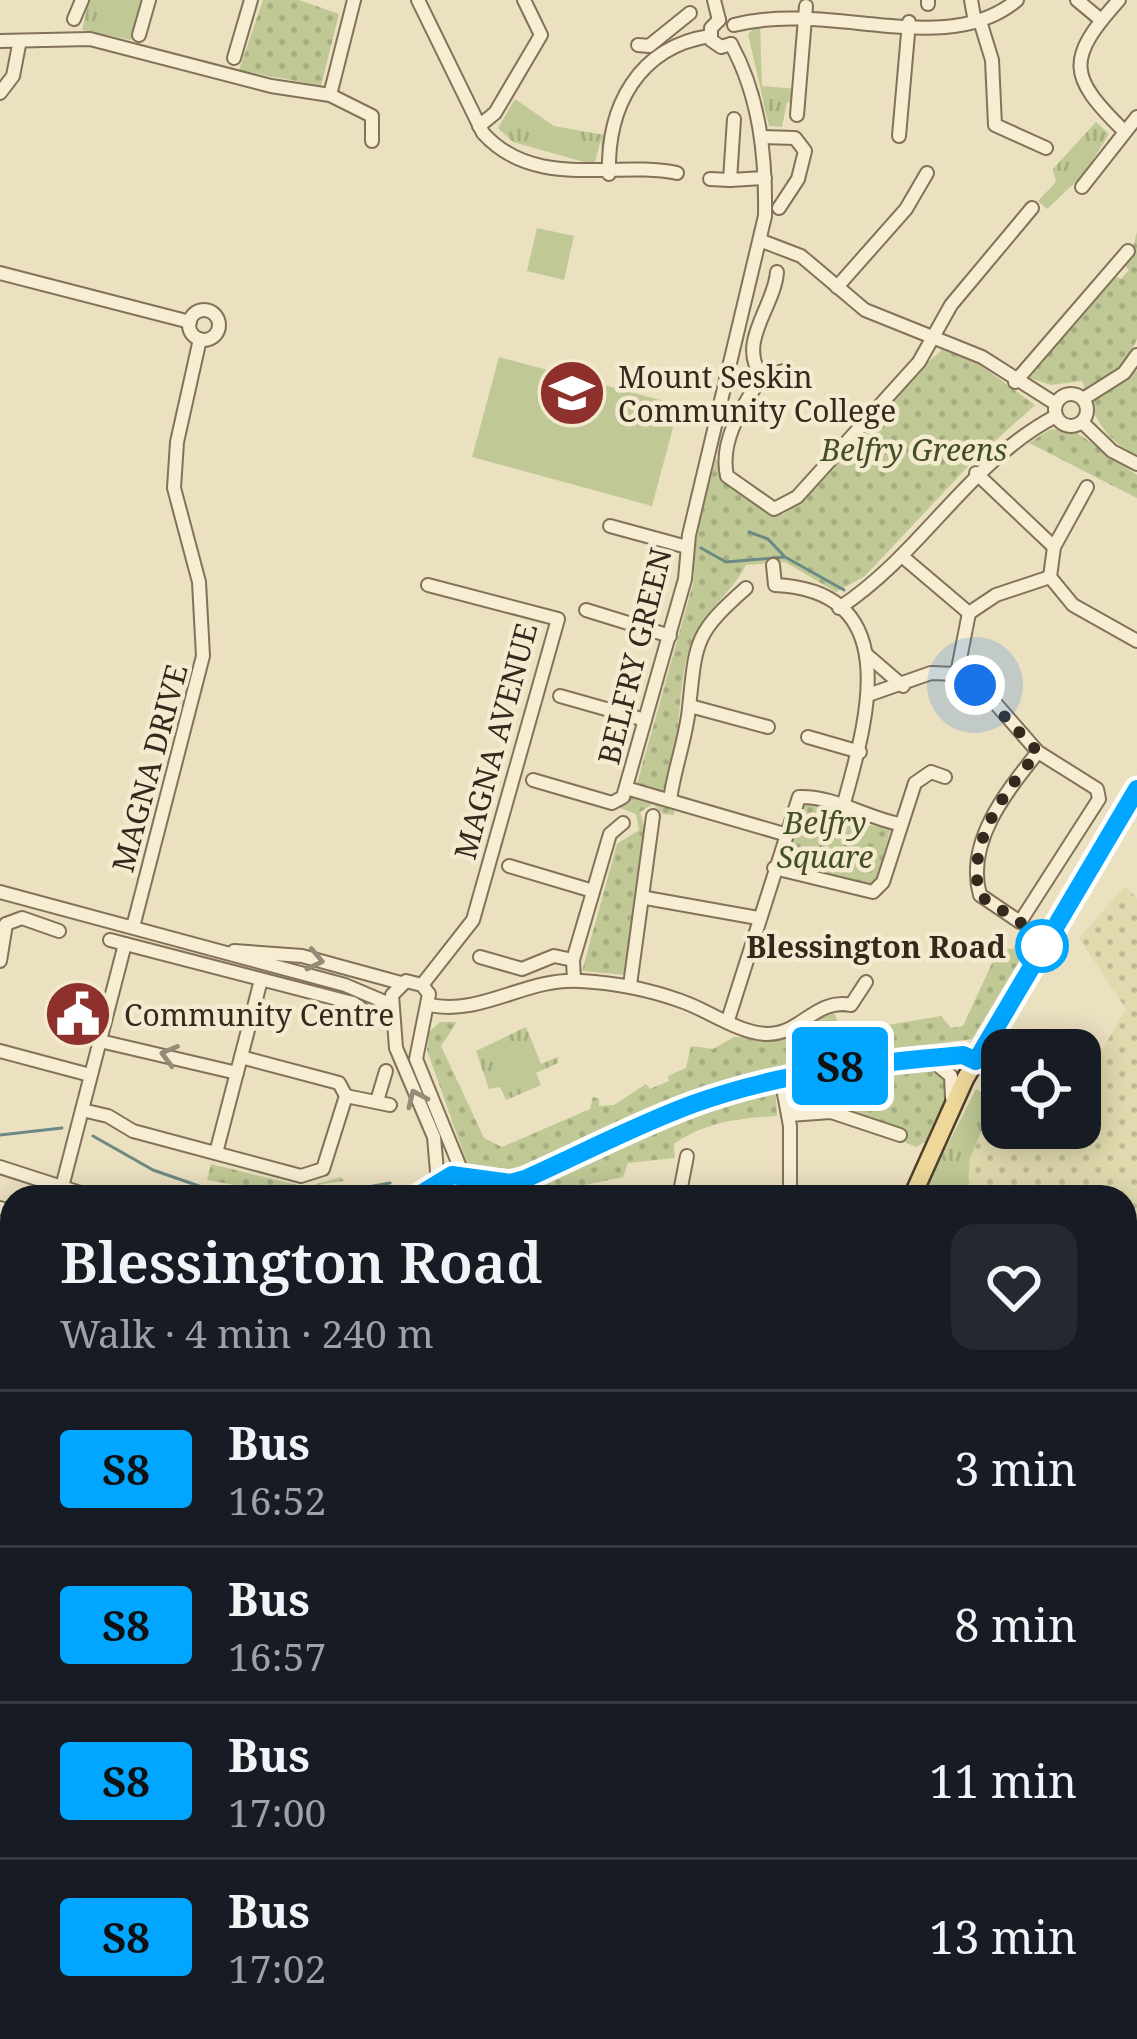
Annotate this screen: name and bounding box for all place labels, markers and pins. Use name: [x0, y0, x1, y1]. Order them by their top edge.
place label: Mount Seskin Community College: [618, 356, 896, 431]
school or university icon: Mount Seskin Community College: [537, 358, 607, 428]
marker: Blessington Road: [1017, 921, 1067, 971]
place label: Blessington Road: [746, 926, 1006, 967]
public building icon: Community Centre: [43, 979, 113, 1049]
place label: Community Centre: [124, 994, 394, 1035]

